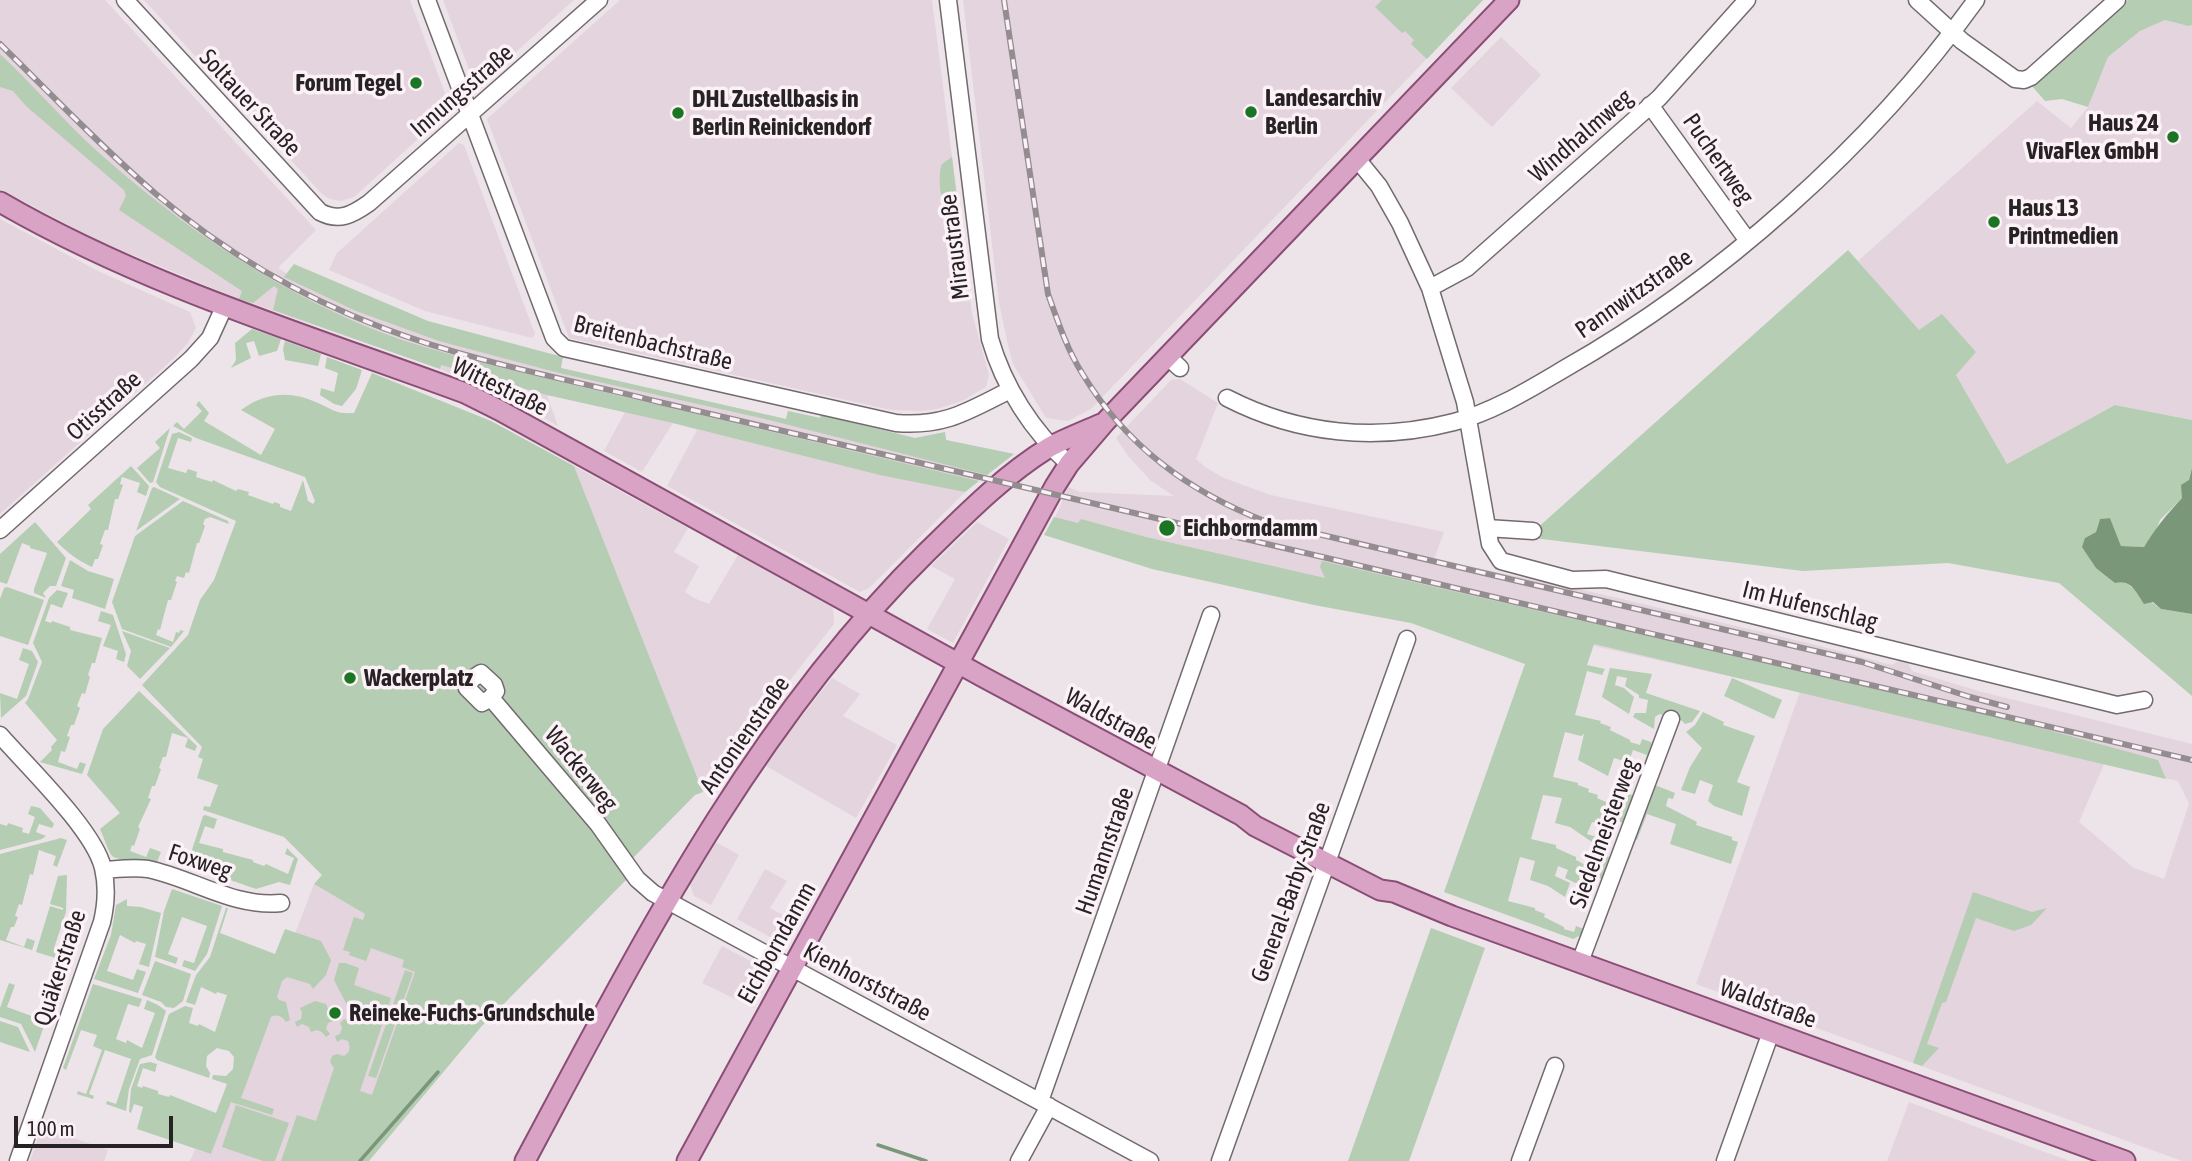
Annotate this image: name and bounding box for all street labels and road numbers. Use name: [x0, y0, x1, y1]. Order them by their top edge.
street label: Innungsstraße: [405, 39, 519, 143]
street label: Soltauer Straße: [193, 44, 307, 162]
street label: Windhalmweg: [1523, 83, 1639, 189]
street label: Puchertweg: [1676, 108, 1760, 210]
street label: Miraustraße: [934, 193, 976, 301]
street label: Pannwitzstraße: [1570, 243, 1698, 345]
street label: Breitenbachstraße: [571, 309, 735, 377]
street label: Wittestraße: [448, 352, 552, 422]
street label: Otisstraße: [61, 365, 147, 447]
street label: Im Hufenschlag: [1739, 575, 1881, 637]
street label: Antonienstraße: [694, 671, 796, 799]
street label: Waldstraße: [1060, 682, 1162, 756]
street label: Wackerweg: [538, 721, 624, 817]
street label: Siedelmeisterweg: [1564, 754, 1644, 912]
street label: Humannstraße: [1070, 784, 1140, 918]
street label: General-Barby-Straße: [1245, 798, 1337, 986]
street label: Foxweg: [165, 838, 235, 886]
street label: Eichborndamm: [732, 877, 822, 1009]
street label: Quäkerstraße: [28, 906, 92, 1030]
street label: Kienhorststraße: [798, 936, 936, 1028]
street label: Waldstraße: [1716, 973, 1820, 1035]

